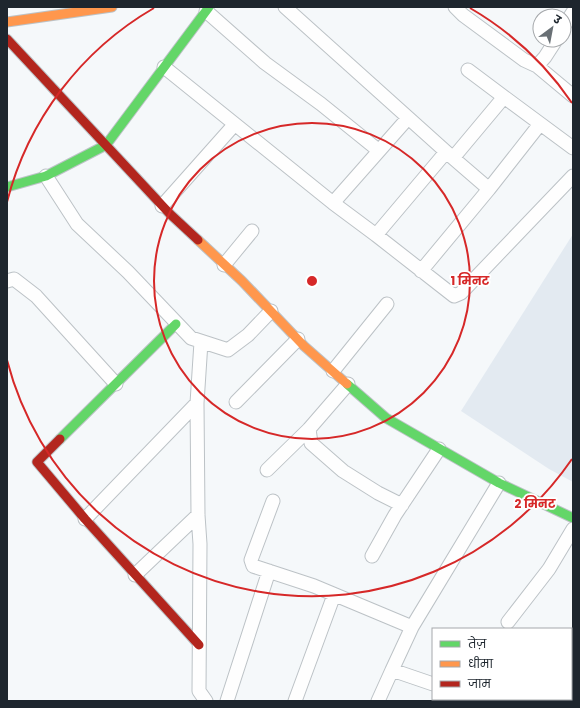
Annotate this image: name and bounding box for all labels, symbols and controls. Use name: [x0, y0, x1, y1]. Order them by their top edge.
north arrow: [532, 8, 572, 48]
text: उ: [550, 11, 565, 28]
text: 1 मिनट: [451, 272, 490, 289]
centre of rings: [305, 274, 319, 288]
text: 2 मिनट: [515, 495, 556, 512]
legend: [432, 628, 572, 700]
text: तेज़: [467, 635, 487, 652]
text: धीमा: [468, 655, 494, 672]
text: जाम: [467, 675, 492, 692]

